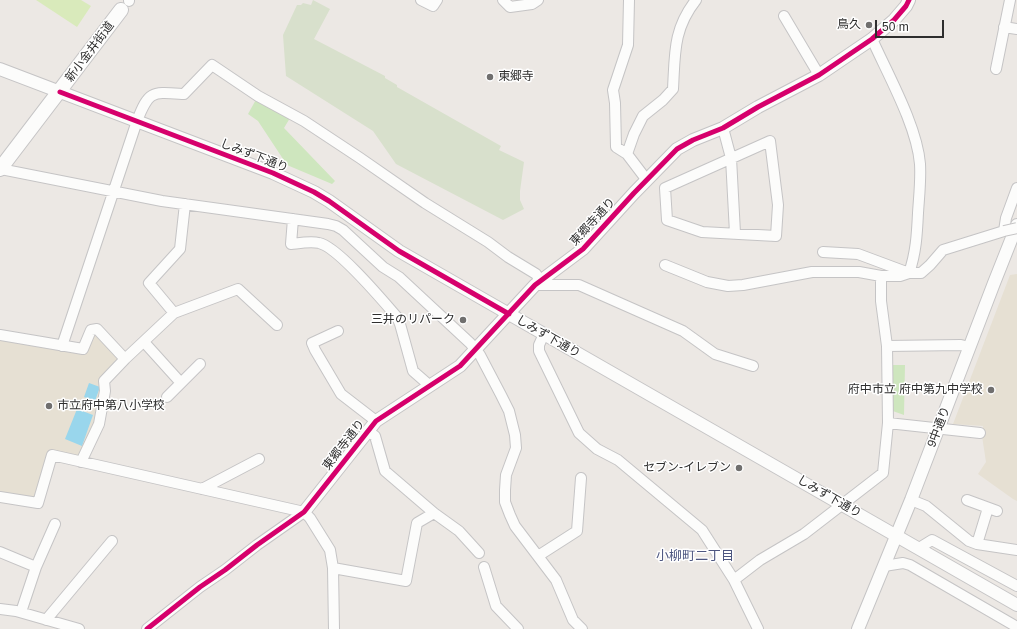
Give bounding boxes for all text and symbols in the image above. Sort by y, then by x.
scale bar [877,12,946,38]
place label: 鳥久 [837,18,861,32]
street label: 新小金井街道 [63,19,117,85]
marker: 鳥久 [864,20,874,30]
text: 50 m [882,20,909,34]
place label: 東郷寺 [498,70,534,84]
marker: 東郷寺 [485,72,495,82]
street label: しみず下通り [218,136,290,176]
street label: 東郷寺通り [567,195,619,249]
place label: 三井のリパーク [371,313,455,327]
street label: しみず下通り [513,313,583,361]
marker: 三井のリパーク [458,315,468,325]
place label: 府中市立 府中第九中学校 [848,383,983,397]
marker: 府中市立 府中第九中学校 [986,385,996,395]
place label: 市立府中第八小学校 [57,399,165,413]
marker: 市立府中第八小学校 [44,401,54,411]
street label: 9中通り [925,405,953,449]
street label: 東郷寺通り [320,417,368,473]
place label: セブン-イレブン [643,461,731,475]
marker: セブン-イレブン [734,463,744,473]
street label: しみず下通り [794,473,864,521]
district label: 小柳町二丁目 [656,548,734,564]

